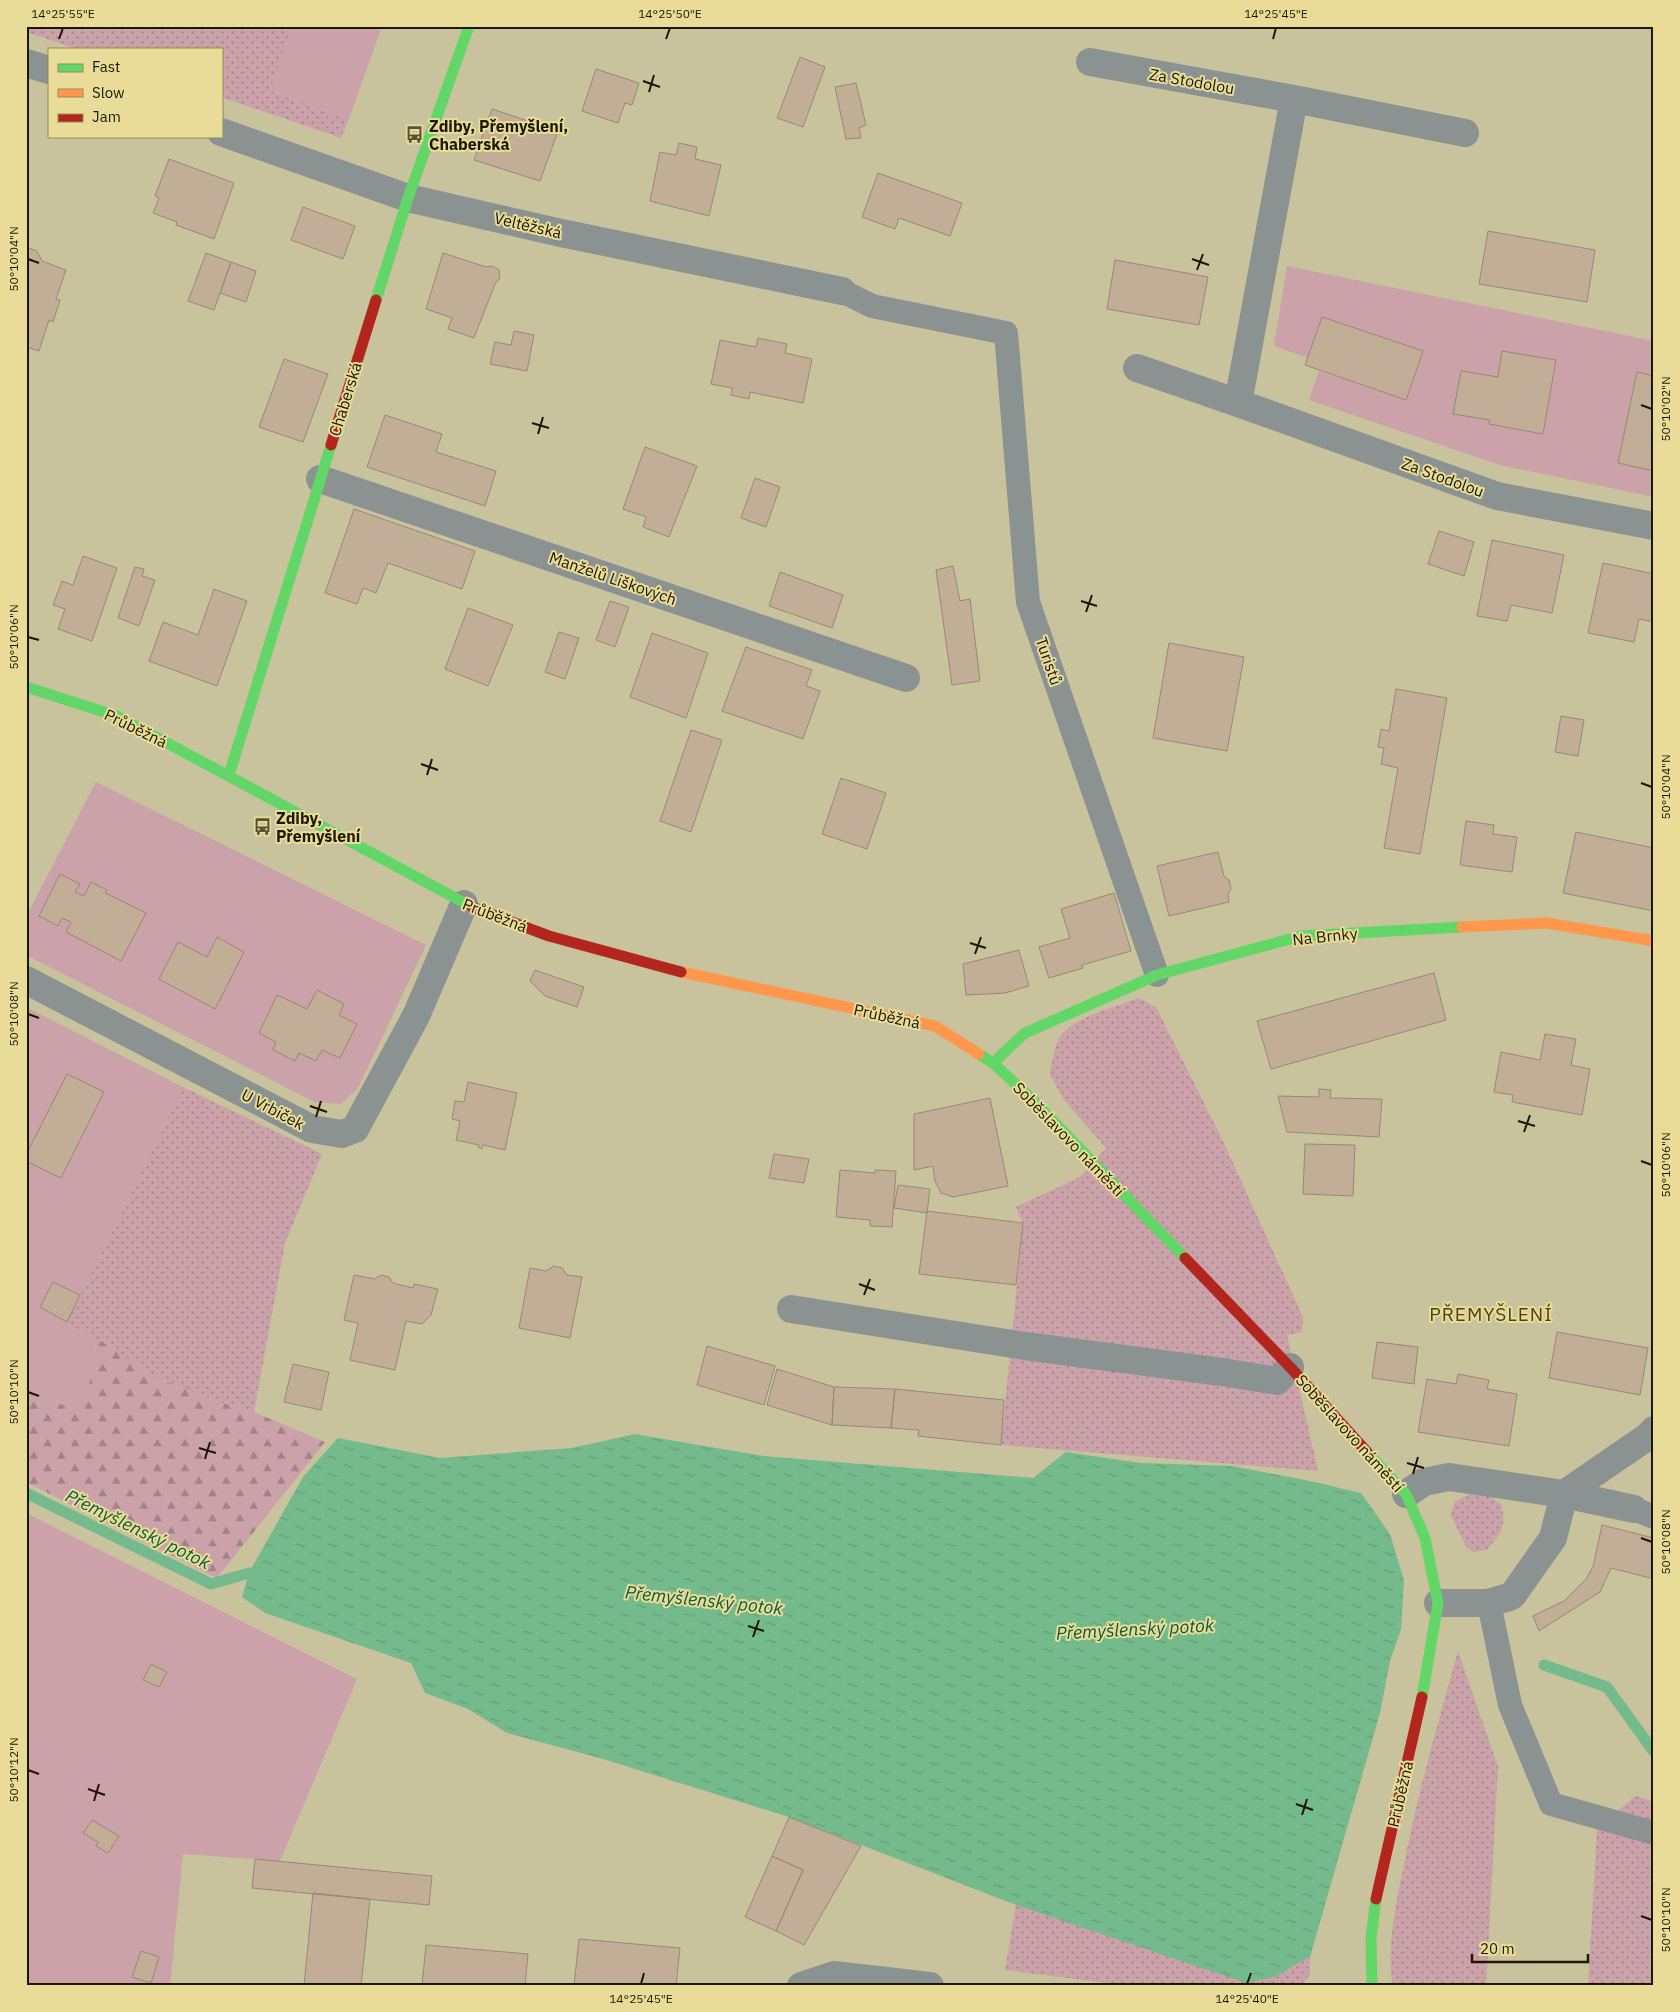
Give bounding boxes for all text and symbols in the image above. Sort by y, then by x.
text: 14°25'55"E [31,6,95,21]
text: 14°25'50"E [638,6,702,21]
text: 14°25'45"E [1244,6,1308,21]
legend [48,48,222,138]
text: Fast [92,57,120,76]
street label: Za Stodolou [1148,64,1236,98]
text: Slow [92,83,125,102]
text: Jam [92,107,121,126]
place label: Zdiby, Přemyšlení, Chaberská [429,116,568,154]
bus stop icon: Zdiby, Přemyšlení, Chaberská [405,125,425,145]
street label: Veltěžská [492,208,564,243]
text: 50°10'04"N [6,226,21,292]
street label: Chaberská [324,359,366,438]
text: 50°10'02"N [1658,376,1673,442]
street label: Za Stodolou [1399,453,1487,501]
street label: Manželů Liškových [547,547,679,609]
text: 50°10'06"N [6,604,21,670]
street label: Turistů [1031,634,1067,688]
street label: Průběžná [101,704,171,752]
text: 50°10'04"N [1658,754,1673,820]
place label: Zdiby, Přemyšlení [276,808,361,846]
bus stop icon: Zdiby, Přemyšlení [252,817,272,837]
street label: Průběžná [460,894,531,937]
street label: Na Brnky [1291,923,1359,949]
text: 50°10'08"N [6,981,21,1047]
street label: Průběžná [852,999,923,1033]
street label: Soběslavovo náměstí [1009,1078,1129,1200]
street label: U Vrbiček [238,1084,308,1134]
text: 50°10'06"N [1658,1132,1673,1198]
district label: PŘEMYŠLENÍ [1429,1302,1553,1326]
text: 50°10'10"N [6,1359,21,1425]
street label: Soběslavovo náměstí [1292,1370,1408,1496]
water label: Přemyšlenský potok [62,1484,215,1574]
text: 50°10'08"N [1658,1509,1673,1575]
water label: Přemyšlenský potok [624,1580,785,1620]
water label: Přemyšlenský potok [1055,1613,1215,1645]
text: 50°10'12"N [6,1737,21,1803]
street label: Průběžná [1383,1758,1417,1829]
text: 50°10'10"N [1658,1887,1673,1953]
scale bar [1472,1932,1589,1964]
text: 20 m [1480,1939,1515,1958]
text: 14°25'45"E [609,1991,673,2006]
text: 14°25'40"E [1215,1991,1279,2006]

